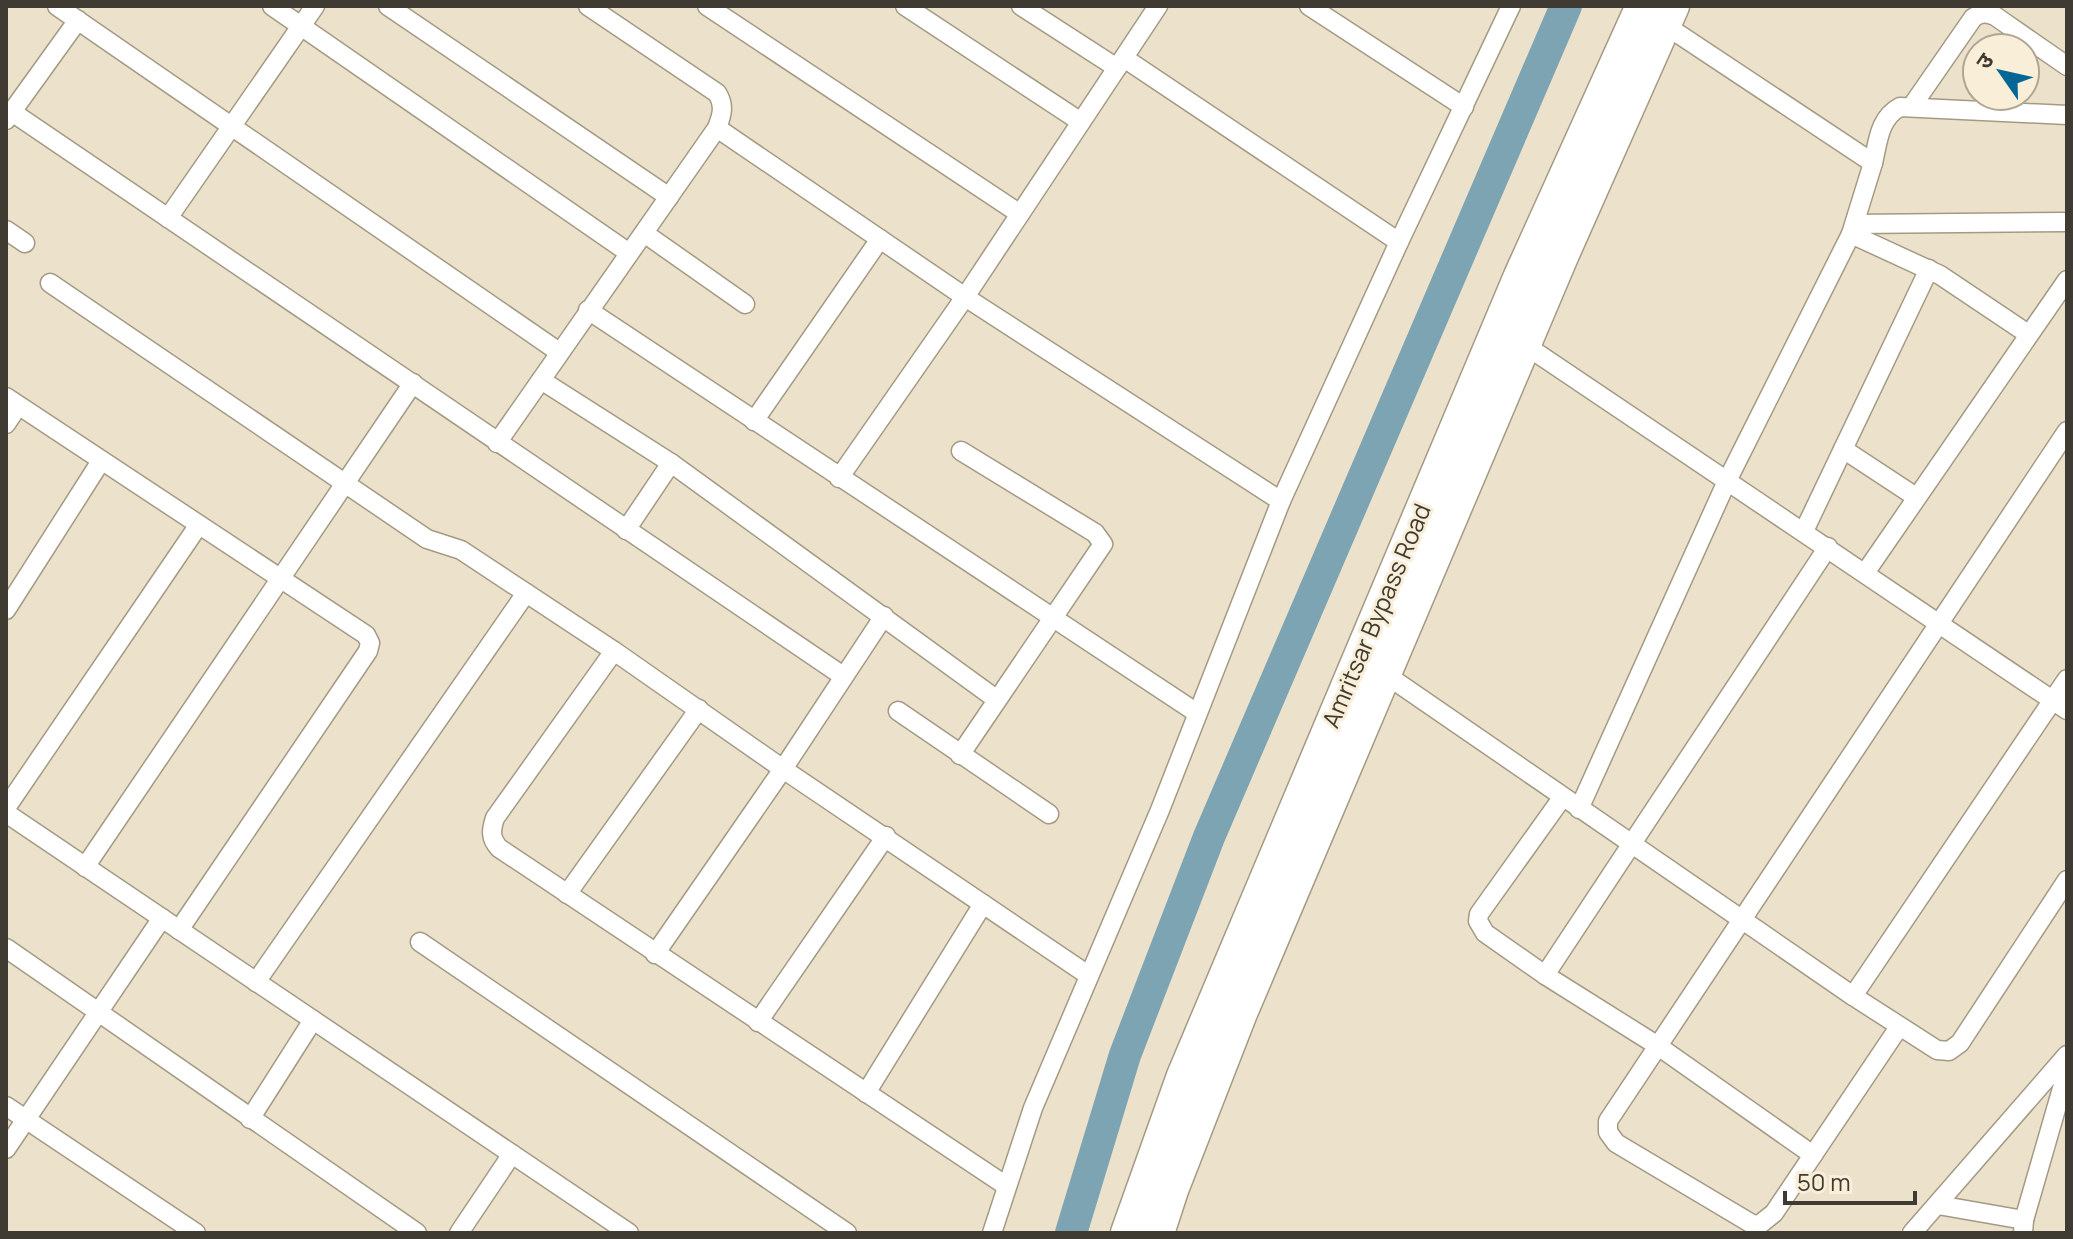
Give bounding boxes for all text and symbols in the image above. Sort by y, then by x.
north arrow [1961,32,2041,112]
text: उ [1968,46,2001,75]
street label: Amritsar Bypass Road [1313,498,1438,733]
scale bar [1785,1155,1915,1205]
text: 50 m [1797,1165,1851,1198]

